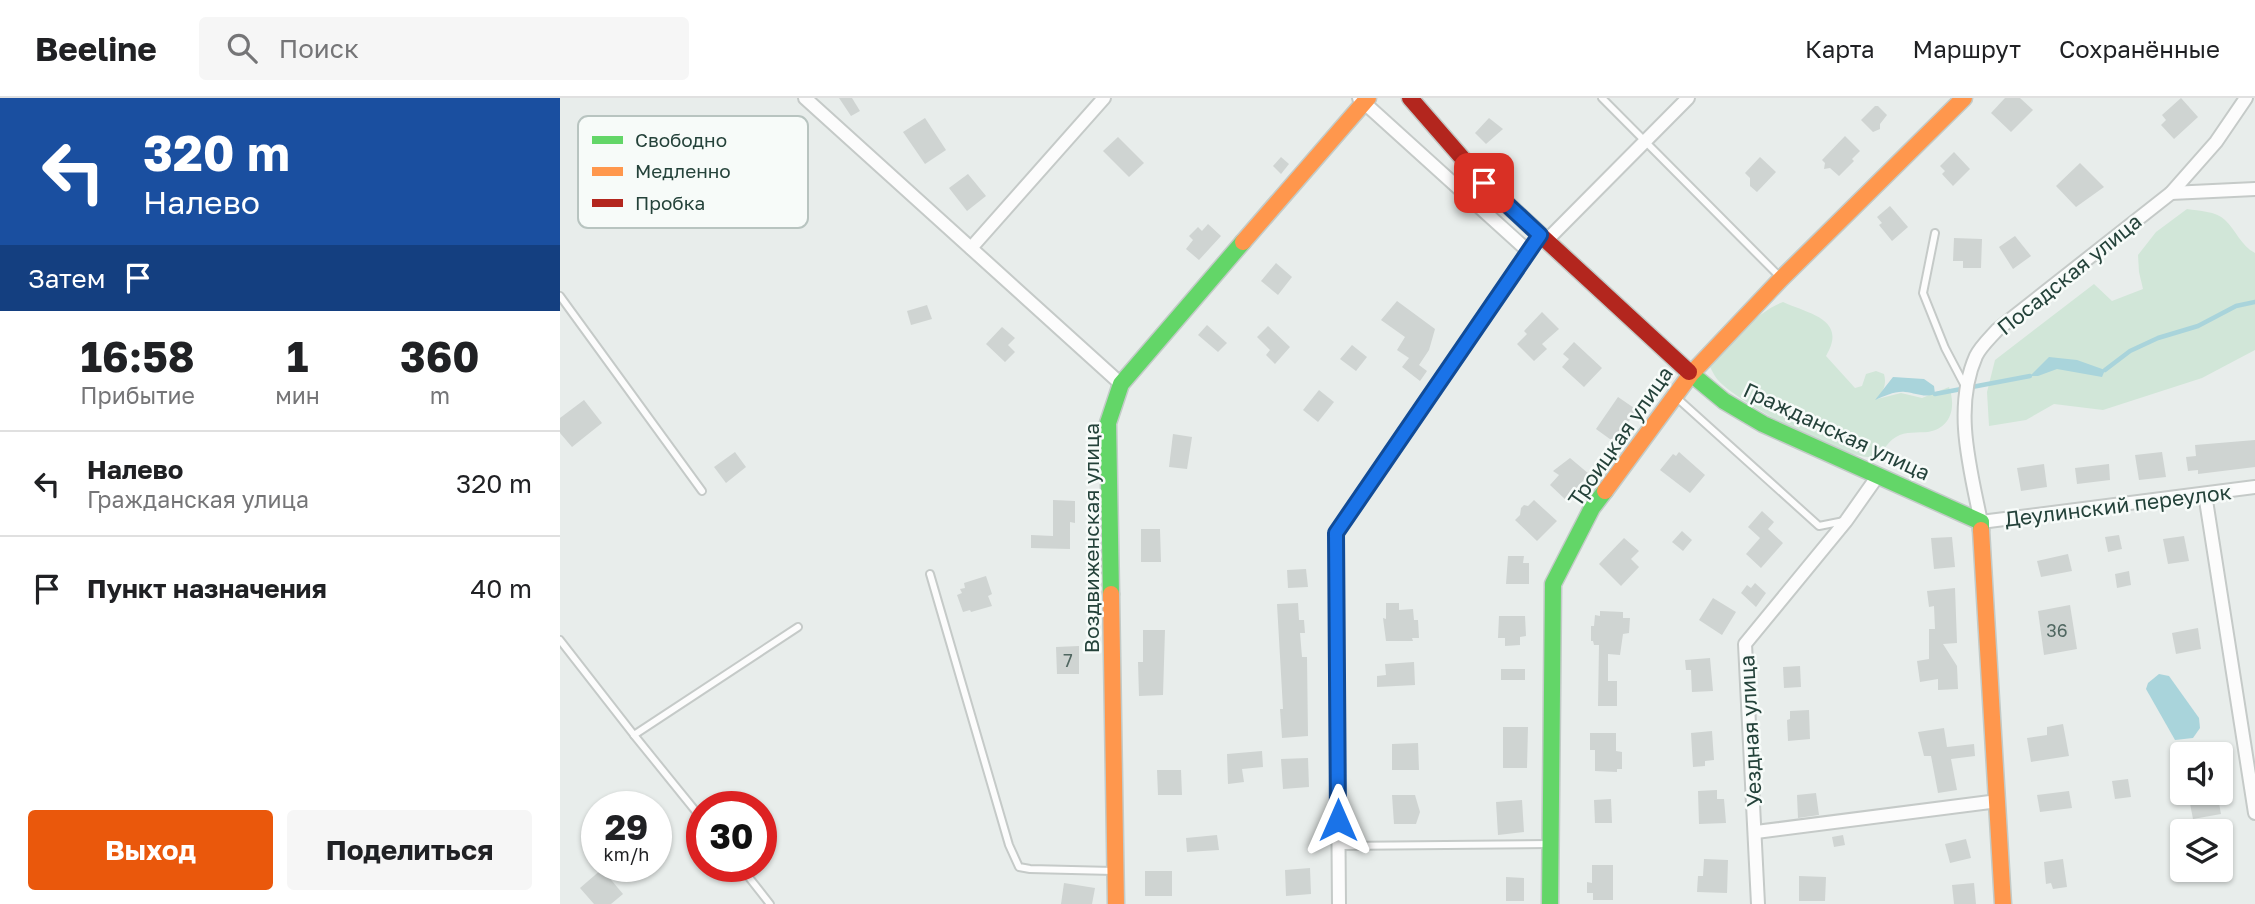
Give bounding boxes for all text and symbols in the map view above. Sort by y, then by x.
search box [199,17,689,80]
text: Beeline [35,29,157,68]
icon: search [223,29,261,67]
text: Поиск [279,33,359,64]
text: Карта [1805,34,1875,63]
text: Маршрут [1913,34,2021,63]
text: Сохранённые [2059,34,2220,63]
legend [578,116,808,228]
text: 320 m [143,123,290,182]
icon: left [28,126,119,217]
text: Свободно [635,128,727,151]
pin [1454,153,1514,213]
text: Медленно [635,159,731,182]
icon: arrive [1465,164,1503,202]
text: Налево [143,183,260,221]
text: Пробка [635,191,705,214]
street label: Посадская улица [1992,208,2146,340]
icon: arrive [119,259,157,297]
text: Затем [28,263,105,294]
text: 16:58 [80,331,195,381]
text: 1 [287,331,308,381]
text: 360 [400,331,480,381]
street label: Троицкая улица [1562,361,1678,511]
street label: Гражданская улица [1740,376,1934,486]
text: Прибытие [80,381,195,409]
text: мин [275,381,320,409]
text: m [430,381,450,409]
street label: Воздвиженская улица [1078,423,1104,653]
text: Налево [87,454,183,485]
icon: left [28,465,66,503]
text: 320 m [456,468,532,499]
street label: Деулинский переулок [2003,478,2233,532]
text: Гражданская улица [87,485,309,513]
icon: arrive [28,570,66,608]
text: Пункт назначения [87,573,327,604]
text: 40 m [471,573,532,604]
house number: 36 [2046,619,2068,641]
house number: 7 [1063,649,1073,671]
street label: Уездная улица [1733,654,1767,808]
map controls [2170,742,2233,882]
button: sound [2170,742,2233,805]
position arrow [1301,783,1375,857]
speed limit sign: 30 [686,791,777,882]
text: 29 [605,806,648,848]
button: Выход [28,810,273,890]
button: Поделиться [287,810,532,890]
button: layers [2170,819,2233,882]
text: km/h [604,843,649,865]

